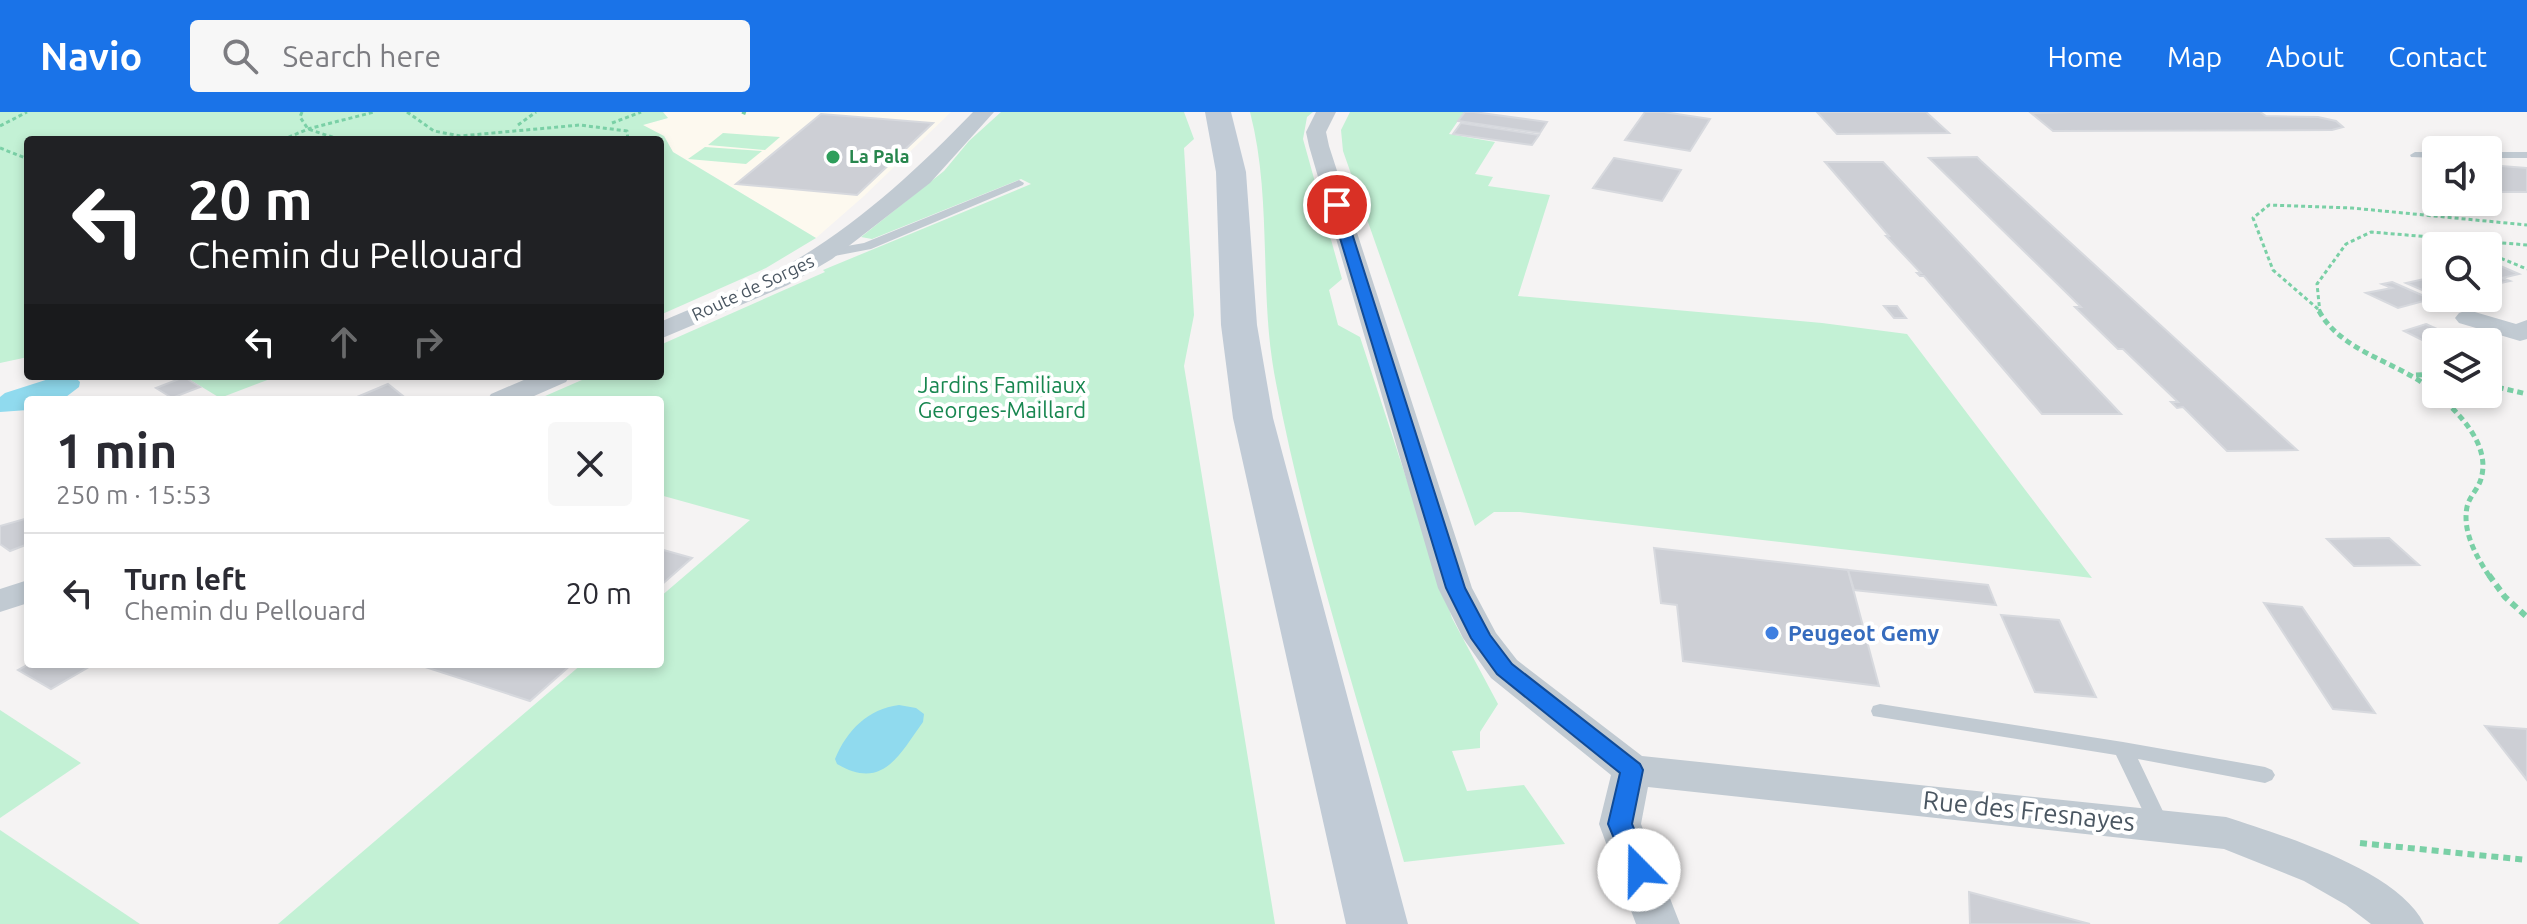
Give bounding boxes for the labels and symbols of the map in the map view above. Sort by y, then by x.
place label: La Pala [849,146,909,166]
marker: La Pala [824,148,842,166]
pin [1303,171,1371,239]
street label: Route de Sorges [688,250,817,324]
park label: Jardins Familiaux Georges-Maillard [918,372,1086,422]
place label: Peugeot Gemy [1788,620,1940,645]
marker: Peugeot Gemy [1763,624,1781,642]
street label: Rue des Fresnayes [1922,785,2137,836]
position arrow [1597,828,1681,912]

